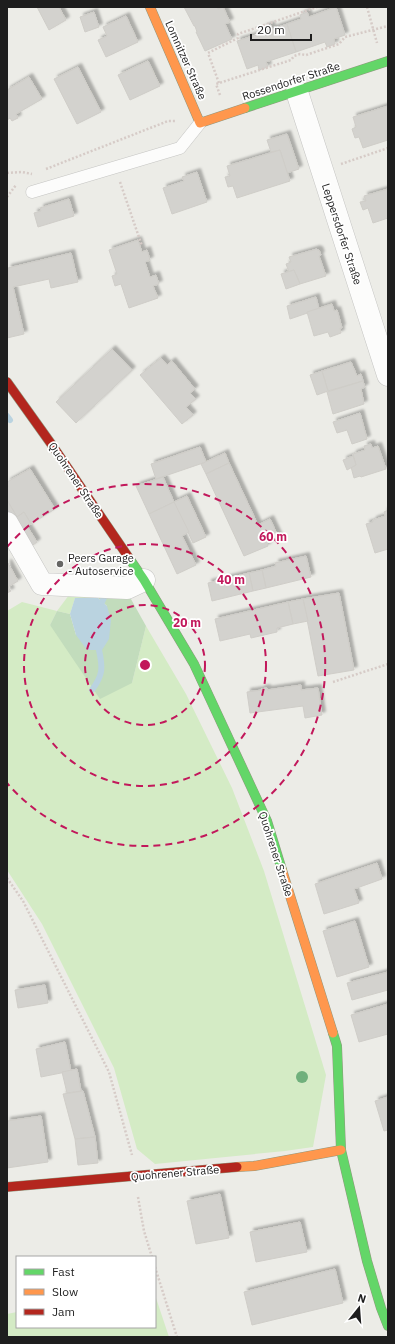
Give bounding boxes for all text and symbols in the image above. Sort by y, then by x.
scale bar [251,16,311,42]
street label: Lomnitzer Straße [162,18,210,102]
text: 20 m [257,22,285,37]
street label: Rossendorfer Straße [240,59,342,103]
street label: Leppersdorfer Straße [319,182,365,286]
street label: Quohrener Straße [45,439,107,521]
text: 60 m [259,529,287,544]
place label: Peers Garage - Autoservice [68,551,134,578]
marker: Peers Garage - Autoservice [55,559,65,569]
text: 40 m [217,572,245,587]
text: 20 m [173,615,201,630]
centre of rings [138,658,152,672]
street label: Quohrener Straße [256,810,296,898]
street label: Quohrener Straße [130,1162,220,1184]
legend [16,1256,156,1328]
text: Fast [52,1264,75,1279]
text: Slow [52,1284,78,1299]
north arrow [339,1288,379,1328]
text: N [356,1291,368,1306]
text: Jam [52,1304,75,1319]

